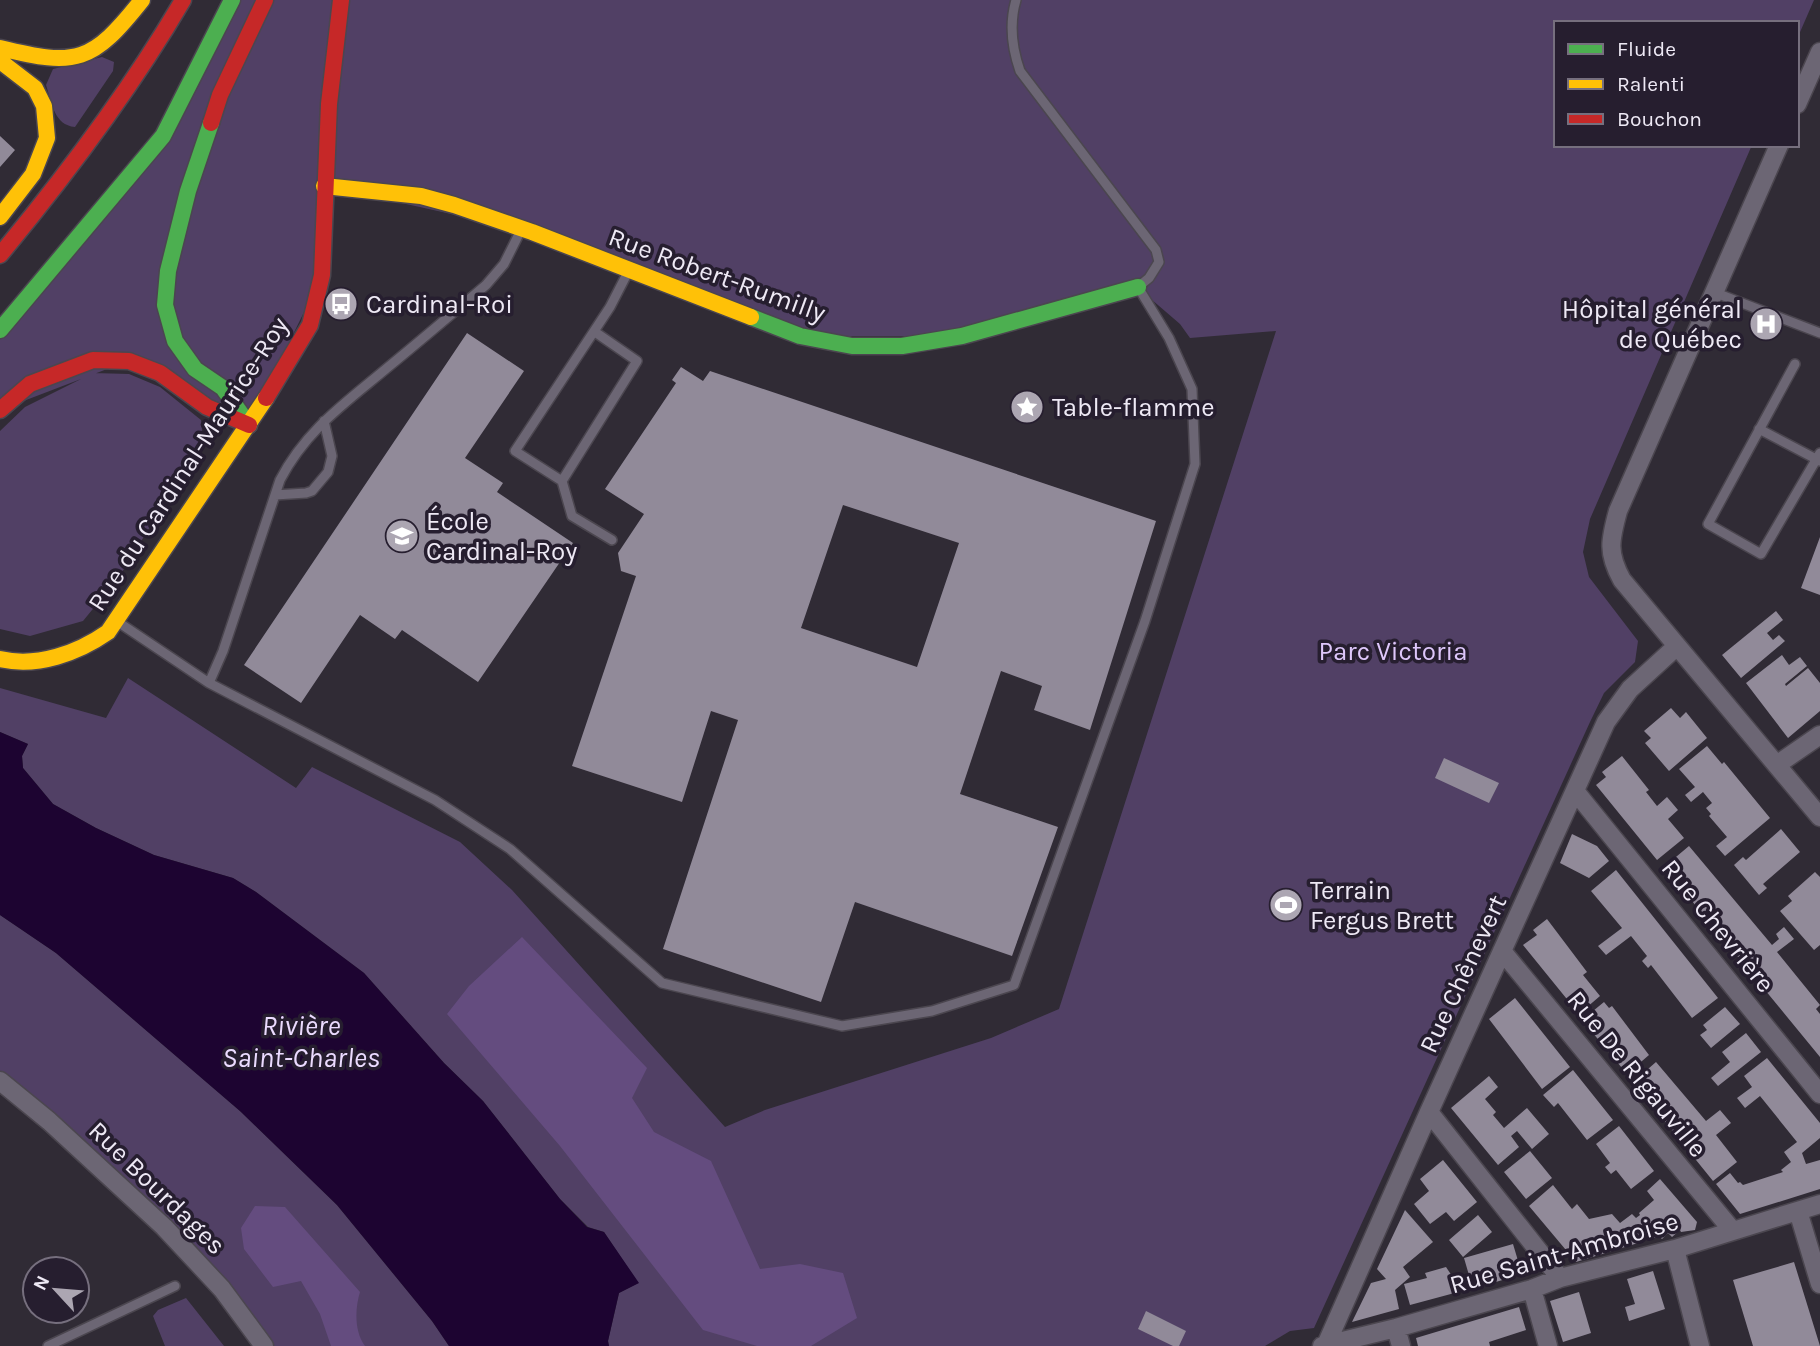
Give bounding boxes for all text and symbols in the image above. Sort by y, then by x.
legend [1554,21,1799,147]
text: Fluide [1617,37,1676,61]
text: Ralenti [1617,72,1685,96]
text: Bouchon [1617,107,1702,131]
street label: Rue Robert-Rumilly [604,221,830,329]
bus stop icon: Cardinal-Roi [322,285,360,323]
place label: Cardinal-Roi [366,289,513,320]
place label: Hôpital général de Québec [1562,294,1742,355]
hospital icon: Hôpital général de Québec [1747,305,1785,343]
street label: Rue du Cardinal-Maurice-Roy [81,311,295,617]
place icon: Table-flamme [1008,388,1046,426]
place label: Table-flamme [1052,392,1215,423]
place label: École Cardinal-Roy [426,505,577,567]
school or university icon: École Cardinal-Roy [383,517,421,555]
park label: Parc Victoria [1319,636,1467,667]
street label: Rue Chevrière [1655,853,1781,999]
place label: Terrain Fergus Brett [1310,875,1454,936]
sports icon: Terrain Fergus Brett [1267,886,1305,924]
street label: Rue Chênevert [1413,890,1513,1058]
street label: Rue De Rigauville [1560,985,1714,1163]
water label: Rivière Saint-Charles [222,1009,380,1074]
street label: Rue Bourdages [82,1115,232,1261]
street label: Rue Saint-Ambroise [1446,1206,1682,1300]
north arrow [21,1255,91,1325]
text: N [29,1272,54,1294]

